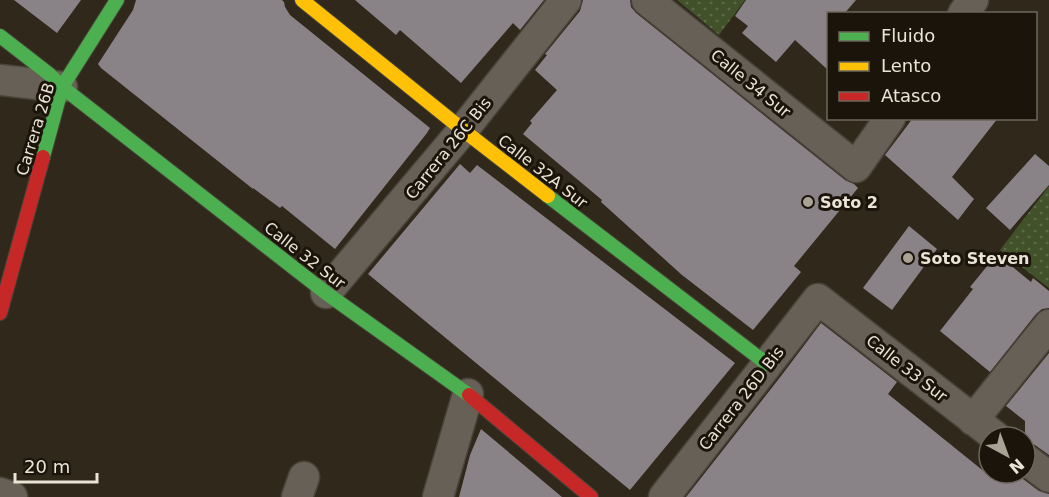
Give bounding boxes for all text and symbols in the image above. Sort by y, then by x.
legend [827,12,1037,120]
text: Fluido [881,25,935,46]
street label: Calle 34 Sur [707,45,795,122]
text: Lento [881,55,931,76]
street label: Carrera 26B [12,80,59,178]
text: Atasco [881,85,941,106]
street label: Carrera 26C Bis [402,94,495,203]
street label: Calle 32A Sur [494,131,591,212]
place label: Soto 2 [820,193,878,212]
marker: Soto 2 [801,195,815,209]
street label: Calle 32 Sur [261,218,349,293]
place label: Soto Steven [920,249,1029,268]
marker: Soto Steven [901,251,915,265]
street label: Calle 33 Sur [863,331,951,406]
street label: Carrera 26D Bis [695,343,788,454]
north arrow [977,425,1037,485]
scale bar [15,446,98,484]
text: N [1005,454,1028,478]
text: 20 m [24,456,70,477]

